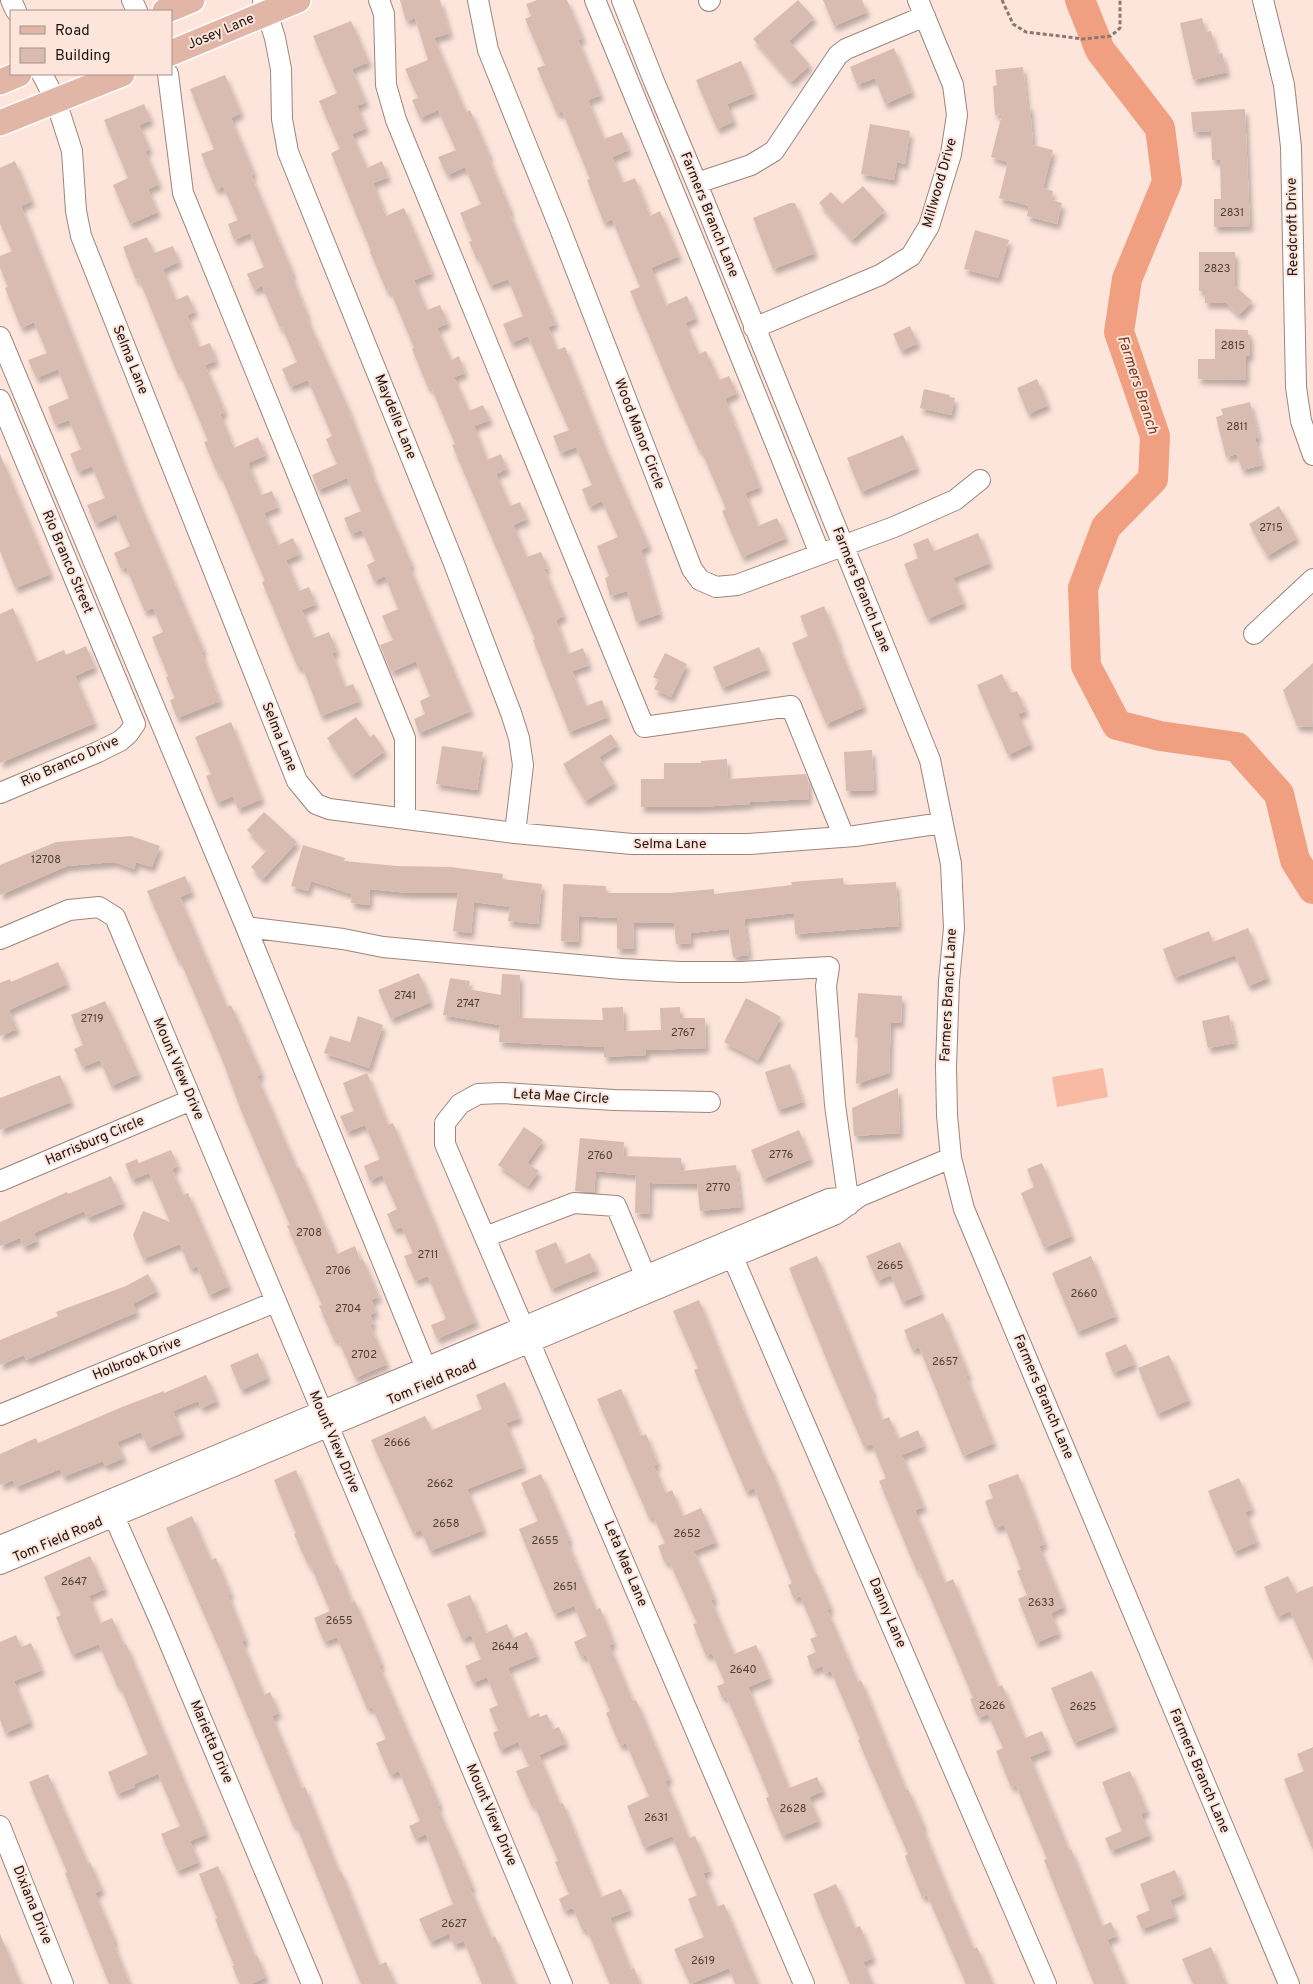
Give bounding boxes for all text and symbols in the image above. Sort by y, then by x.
legend [10,10,172,75]
street label: Josey Lane [185,10,257,54]
text: Road [55,22,90,41]
text: Building [55,47,110,66]
street label: Millwood Drive [919,136,961,230]
street label: Farmers Branch Lane [676,150,742,280]
street label: Reedcroft Drive [1284,177,1302,277]
house number: 2831 [1220,206,1244,220]
house number: 2823 [1204,262,1230,276]
street label: Selma Lane [108,323,152,397]
water label: Farmers Branch [1112,333,1162,437]
house number: 2815 [1221,339,1245,353]
street label: Maydelle Lane [370,372,420,462]
street label: Wood Manor Circle [610,376,668,492]
house number: 2811 [1226,420,1248,434]
street label: Rio Branco Street [38,508,96,616]
house number: 2715 [1259,521,1283,535]
street label: Farmers Branch Lane [828,525,894,655]
street label: Selma Lane [257,700,301,774]
street label: Rio Branco Drive [18,733,122,791]
street label: Selma Lane [634,836,706,853]
house number: 12708 [31,853,61,867]
street label: Farmers Branch Lane [937,928,961,1062]
house number: 2741 [394,989,416,1003]
house number: 2747 [456,997,480,1011]
house number: 2719 [80,1012,104,1026]
street label: Mount View Drive [149,1015,207,1123]
house number: 2767 [671,1026,695,1040]
street label: Leta Mae Circle [513,1086,609,1108]
street label: Harrisburg Circle [43,1113,147,1169]
house number: 2776 [769,1148,793,1162]
house number: 2760 [587,1149,613,1163]
house number: 2770 [705,1181,731,1195]
house number: 2708 [296,1226,322,1240]
house number: 2711 [418,1248,438,1262]
house number: 2665 [877,1259,904,1273]
house number: 2706 [325,1264,351,1278]
house number: 2660 [1071,1287,1097,1301]
house number: 2704 [335,1302,361,1316]
street label: Farmers Branch Lane [1009,1332,1077,1462]
street label: Holbrook Drive [90,1334,184,1384]
house number: 2702 [351,1348,377,1362]
house number: 2657 [932,1355,958,1369]
street label: Tom Field Road [385,1356,479,1410]
street label: Mount View Drive [305,1388,363,1496]
house number: 2666 [384,1436,410,1450]
house number: 2662 [427,1477,453,1491]
street label: Tom Field Road [11,1513,105,1567]
house number: 2658 [433,1517,459,1531]
street label: Leta Mae Lane [599,1519,651,1609]
house number: 2652 [674,1527,700,1541]
house number: 2655 [532,1534,559,1548]
house number: 2647 [61,1575,87,1589]
street label: Danny Lane [865,1575,909,1651]
house number: 2651 [553,1580,577,1594]
house number: 2633 [1028,1596,1054,1610]
house number: 2655 [326,1614,353,1628]
house number: 2644 [492,1640,519,1654]
house number: 2640 [729,1663,757,1677]
street label: Marietta Drive [186,1698,236,1786]
house number: 2626 [979,1699,1005,1713]
house number: 2625 [1070,1700,1097,1714]
street label: Farmers Branch Lane [1165,1706,1233,1836]
street label: Mount View Drive [462,1761,520,1869]
house number: 2628 [780,1802,806,1816]
house number: 2631 [644,1811,668,1825]
street label: Dixiana Drive [9,1863,55,1947]
house number: 2627 [441,1917,467,1931]
house number: 2619 [691,1954,715,1968]

